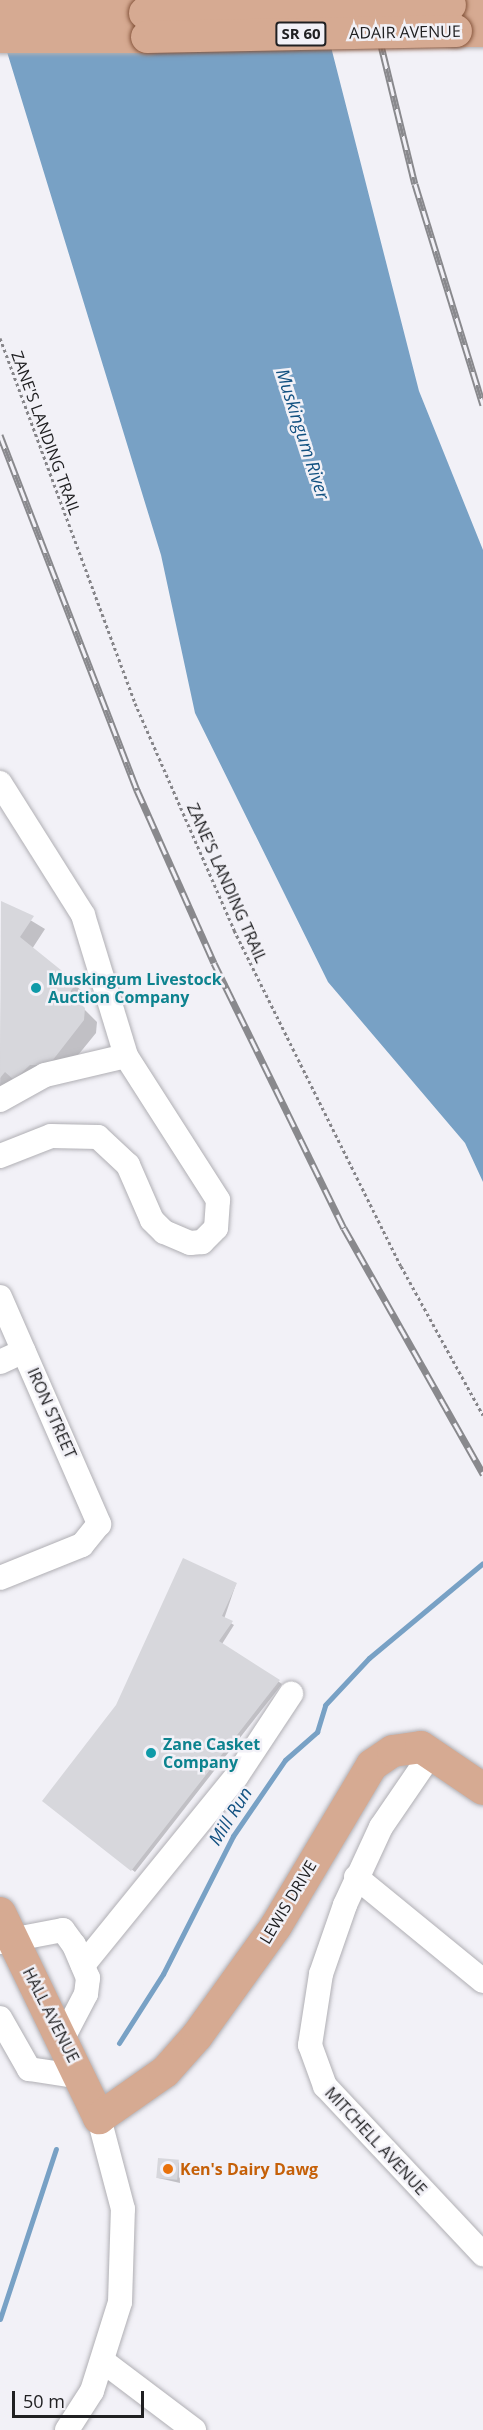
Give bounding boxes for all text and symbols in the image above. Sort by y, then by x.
street label: ADAIR AVENUE [349,21,461,43]
road number: SR 60 [274,22,328,46]
street label: ZANE'S LANDING TRAIL [7,349,85,517]
water label: Muskingum River [272,366,334,502]
street label: ZANE'S LANDING TRAIL [183,800,271,966]
place label: Muskingum Livestock Auction Company [48,969,222,1007]
marker: Muskingum Livestock Auction Company [29,981,43,995]
street label: IRON STREET [23,1365,81,1461]
place label: Zane Casket Company [163,1734,260,1772]
marker: Zane Casket Company [144,1746,158,1760]
water label: Mill Run [204,1783,256,1849]
street label: LEWIS DRIVE [256,1857,320,1947]
street label: HALL AVENUE [19,1964,83,2066]
street label: MITCHELL AVENUE [321,2083,431,2199]
place label: Ken's Dairy Dawg [180,2159,318,2179]
marker: Ken's Dairy Dawg [161,2162,175,2176]
scale bar [15,2379,147,2417]
text: 50 m [23,2389,65,2413]

